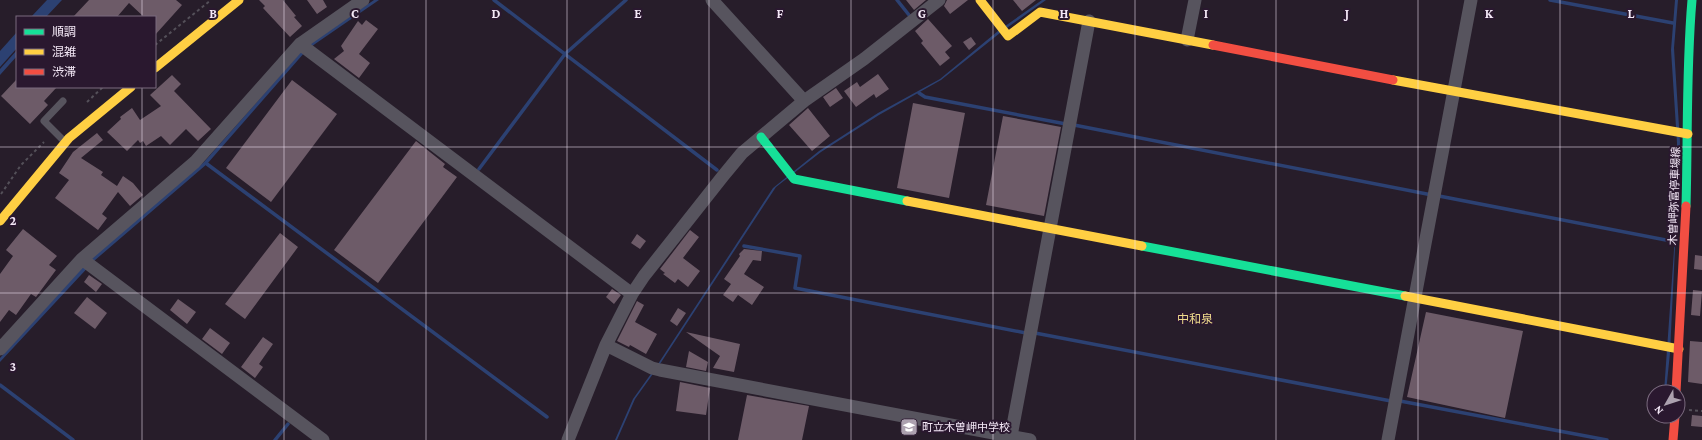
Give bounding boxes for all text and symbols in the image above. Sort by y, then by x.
text: B [209,6,217,21]
text: C [351,6,359,21]
text: D [492,6,501,21]
text: E [634,6,642,21]
text: F [777,6,784,21]
text: G [918,6,926,21]
text: H [1060,6,1069,21]
text: I [1204,6,1208,21]
text: J [1343,6,1349,21]
text: K [1485,6,1494,21]
text: L [1628,6,1635,21]
legend [16,16,156,88]
text: 順調 [52,25,76,39]
text: 混雑 [52,45,76,59]
text: 渋滞 [52,65,76,79]
street label: 木曽岬弥富停車場線 [1666,146,1682,246]
text: 2 [10,213,17,228]
district label: 中和泉 [1177,312,1213,326]
text: 3 [10,359,16,374]
north arrow [1646,384,1686,424]
text: N [1651,403,1665,417]
school or university icon: 町立木曽岬中学校 [899,417,919,437]
place label: 町立木曽岬中学校 [922,421,1010,433]

